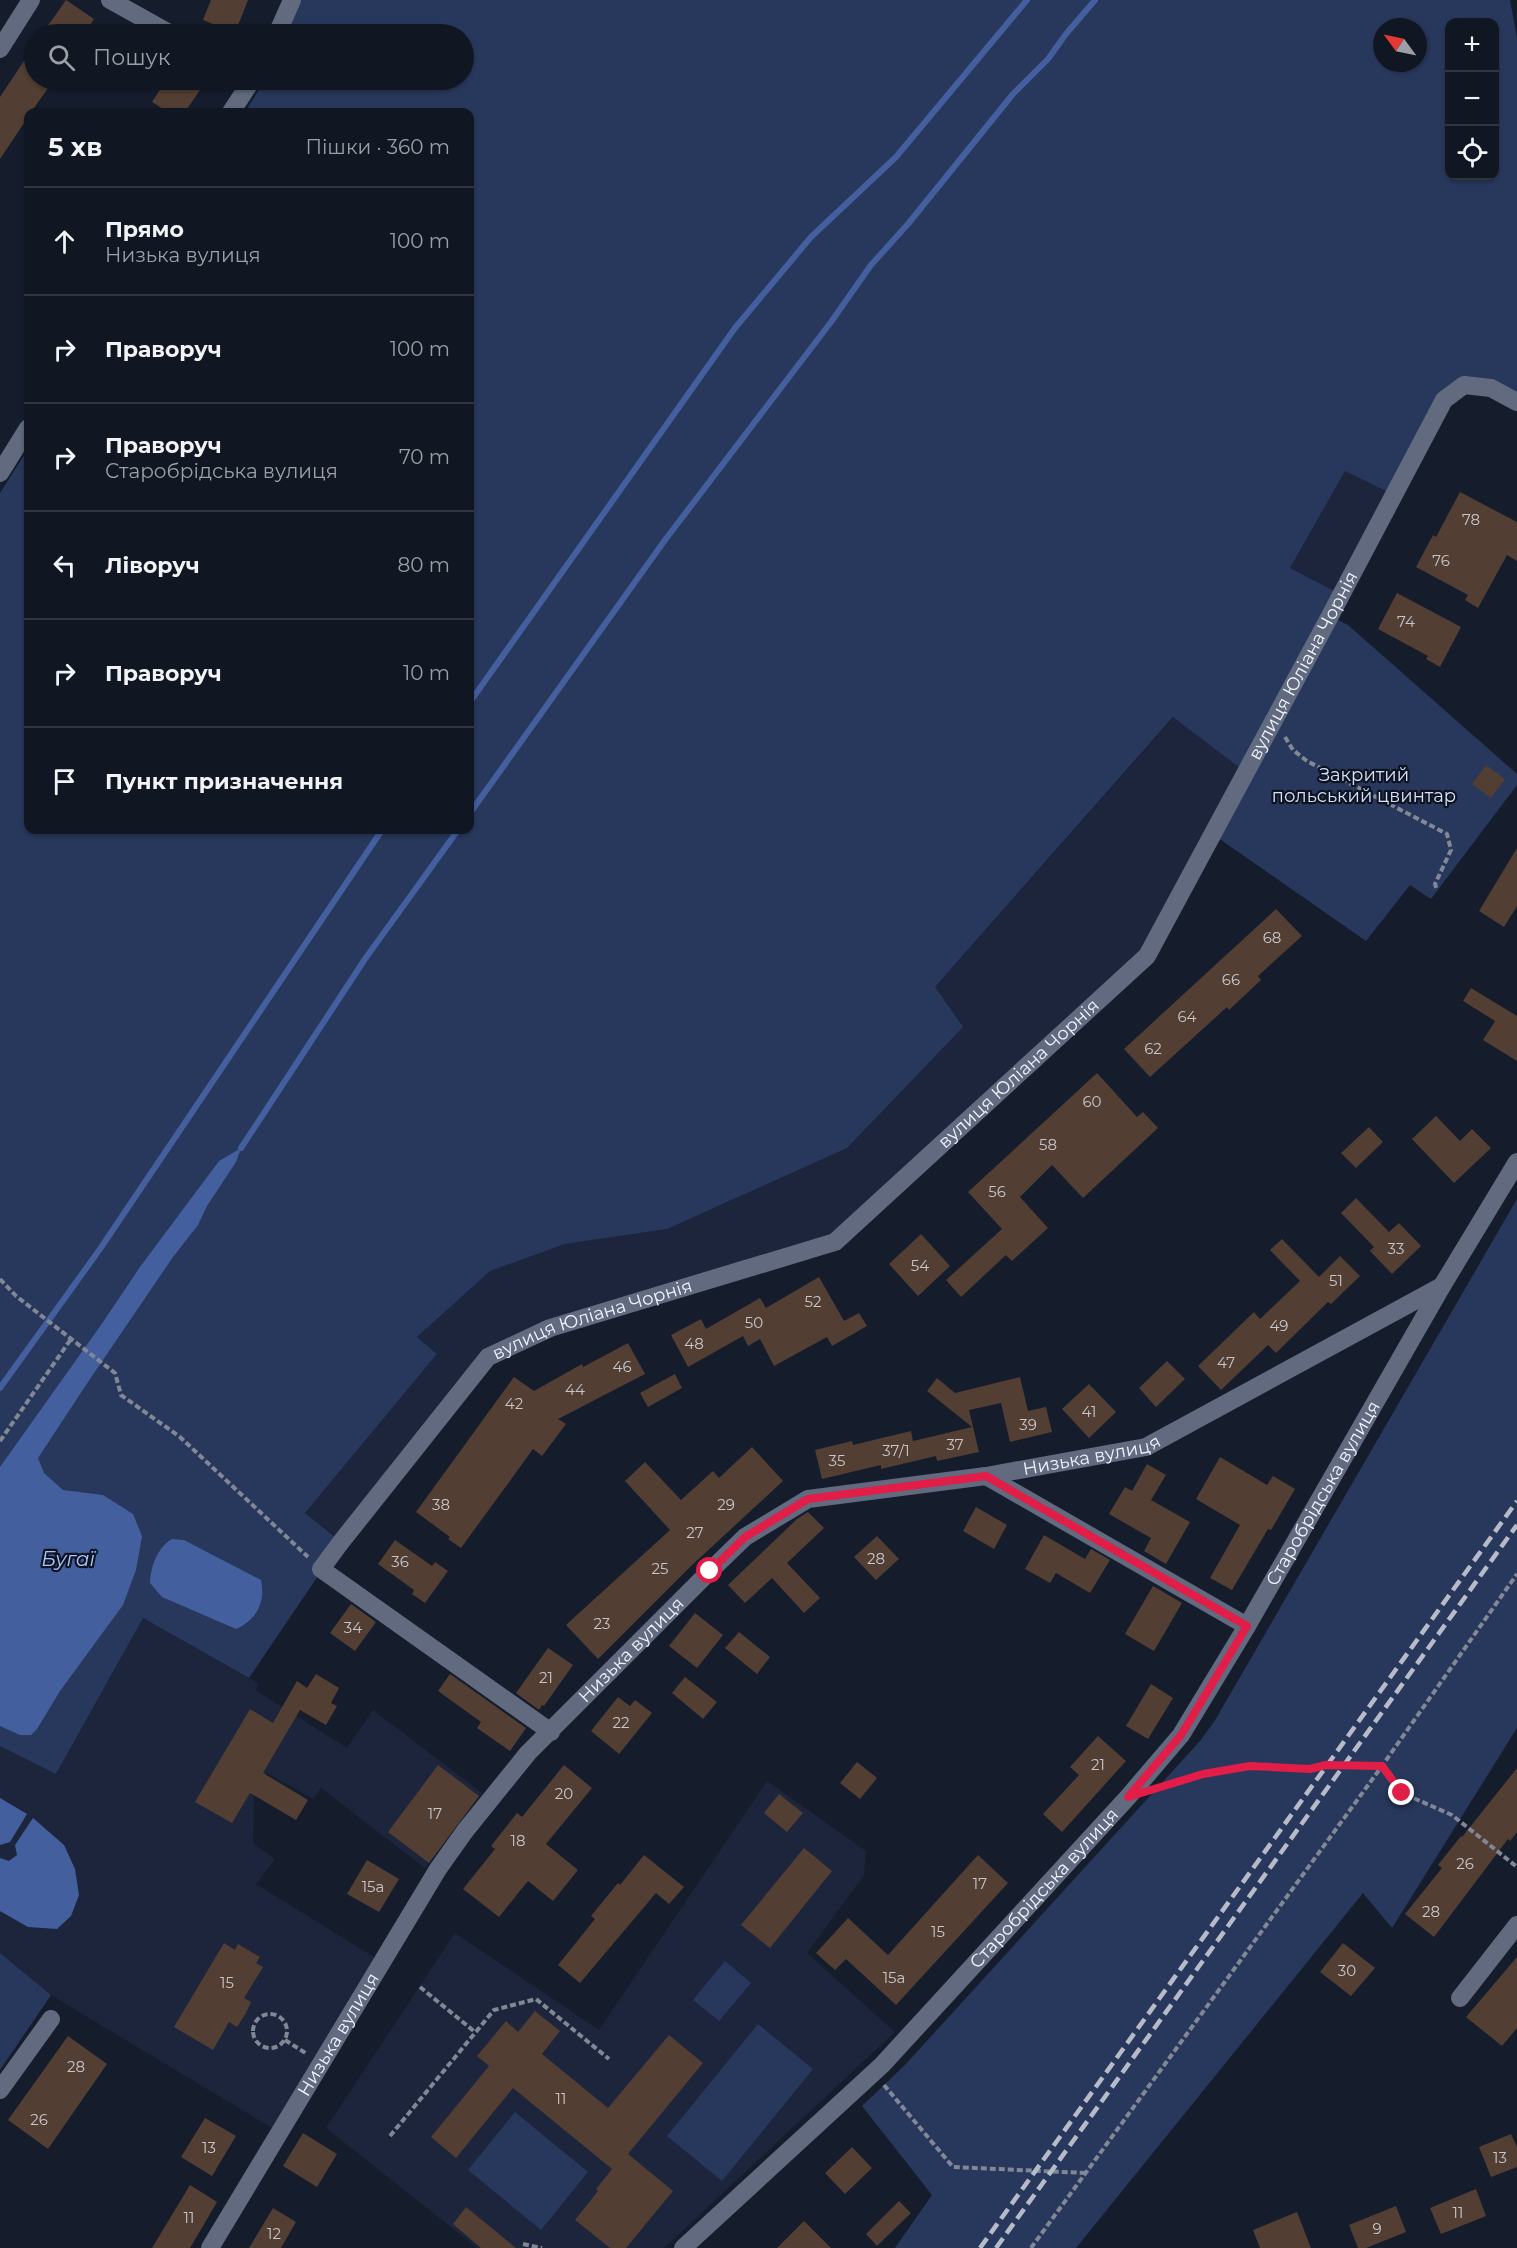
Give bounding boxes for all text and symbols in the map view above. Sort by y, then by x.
north arrow [1373,18,1427,72]
map controls [1445,18,1499,180]
button: + [1445,18,1499,72]
search box [24,24,474,90]
icon: search [45,41,78,74]
text: Пошук [93,44,171,71]
button: − [1445,72,1499,126]
button: locate [1445,126,1499,180]
text: 5 хв [48,131,102,163]
text: Пішки · 360 m [305,135,450,159]
text: Прямо [105,216,184,243]
icon: ahead [48,225,81,258]
text: 100 m [390,229,450,253]
text: Низька вулиця [105,243,261,267]
icon: right [48,333,81,366]
text: Праворуч [105,336,222,363]
text: 100 m [390,337,450,361]
text: Праворуч [105,432,222,459]
icon: right [48,441,81,474]
text: 70 m [399,445,450,469]
text: Старобрідська вулиця [105,459,338,483]
house number: 78 [1462,510,1480,529]
icon: left [48,549,81,582]
house number: 76 [1432,551,1450,570]
text: Ліворуч [105,552,200,579]
text: 80 m [398,553,450,577]
street label: вулиця Юліана Чорнія [1244,568,1363,764]
house number: 74 [1397,612,1415,631]
icon: right [48,657,81,690]
text: Праворуч [105,660,222,687]
text: 10 m [403,661,450,685]
park label: Закритий польський цвинтар [1272,764,1456,807]
icon: arrive [48,765,81,798]
text: Пункт призначення [105,768,343,795]
house number: 68 [1263,928,1281,947]
house number: 66 [1222,970,1240,989]
street label: вулиця Юліана Чорнія [934,994,1104,1153]
house number: 64 [1177,1007,1197,1026]
house number: 62 [1144,1039,1162,1058]
house number: 60 [1082,1092,1102,1111]
house number: 58 [1039,1135,1057,1154]
house number: 56 [988,1182,1006,1201]
house number: 33 [1388,1239,1404,1258]
house number: 54 [911,1256,929,1275]
house number: 51 [1329,1271,1343,1290]
street label: вулиця Юліана Чорнія [489,1275,695,1364]
house number: 52 [805,1292,821,1311]
house number: 50 [745,1313,763,1332]
house number: 49 [1270,1316,1288,1335]
house number: 48 [684,1334,704,1353]
house number: 47 [1217,1353,1235,1372]
house number: 46 [612,1357,632,1376]
house number: 44 [565,1380,585,1399]
house number: 42 [505,1394,523,1413]
street label: Старобрідська вулиця [1261,1397,1385,1590]
house number: 41 [1082,1402,1096,1421]
house number: 39 [1019,1415,1037,1434]
street label: Низька вулиця [1021,1430,1164,1480]
house number: 37 [946,1435,964,1454]
house number: 37/1 [882,1441,910,1460]
house number: 35 [829,1451,845,1470]
house number: 38 [432,1495,450,1514]
house number: 29 [717,1495,735,1514]
house number: 27 [686,1523,704,1542]
water label: Бугаї [41,1547,96,1571]
house number: 28 [867,1549,885,1568]
house number: 36 [391,1552,409,1571]
route start [696,1557,722,1583]
house number: 25 [651,1559,669,1578]
street label: Низька вулиця [574,1593,688,1707]
house number: 23 [594,1614,610,1633]
house number: 34 [344,1618,362,1637]
house number: 21 [539,1668,553,1687]
house number: 22 [612,1713,630,1732]
house number: 21 [1091,1755,1105,1774]
route end [1388,1779,1414,1805]
house number: 20 [555,1784,573,1803]
house number: 17 [428,1804,442,1823]
street label: Старобрідська вулиця [965,1804,1123,1973]
house number: 18 [511,1831,526,1850]
house number: 26 [1456,1854,1474,1873]
house number: 17 [973,1874,987,1893]
house number: 15а [362,1877,384,1896]
house number: 28 [1422,1902,1440,1921]
house number: 15 [931,1922,945,1941]
house number: 30 [1338,1961,1356,1980]
house number: 15а [883,1968,905,1987]
street label: Низька вулиця [293,1969,384,2100]
house number: 15 [220,1973,234,1992]
house number: 28 [67,2057,85,2076]
house number: 11 [556,2089,566,2108]
house number: 26 [30,2110,48,2129]
house number: 13 [202,2138,216,2157]
house number: 13 [1493,2148,1507,2167]
house number: 11 [1453,2203,1463,2222]
house number: 11 [184,2208,194,2227]
house number: 9 [1372,2219,1382,2238]
house number: 12 [267,2224,281,2243]

